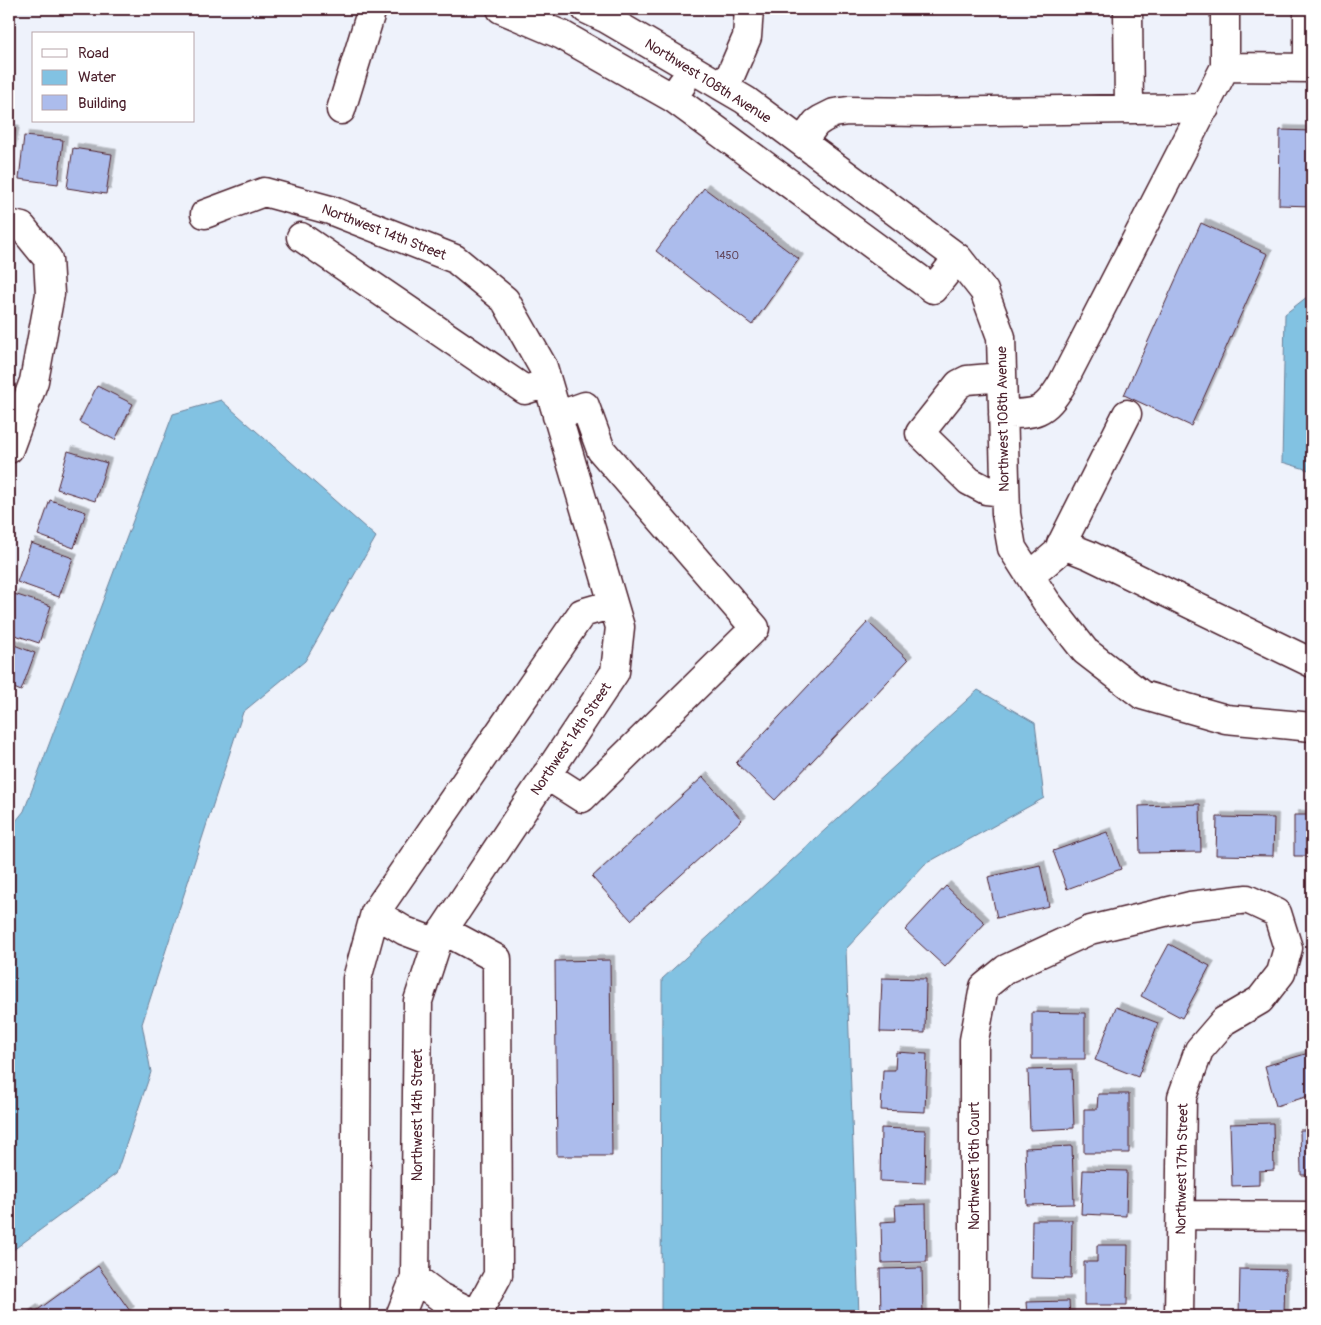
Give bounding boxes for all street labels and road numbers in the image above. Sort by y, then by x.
street label: Northwest 108th Avenue [642,35,774,127]
street label: Northwest 14th Street [319,200,449,264]
street label: Northwest 108th Avenue [993,346,1013,492]
street label: Northwest 14th Street [527,679,615,799]
street label: Northwest 14th Street [409,1049,426,1181]
street label: Northwest 16th Court [966,1102,983,1230]
street label: Northwest 17th Street [1172,1103,1192,1235]

